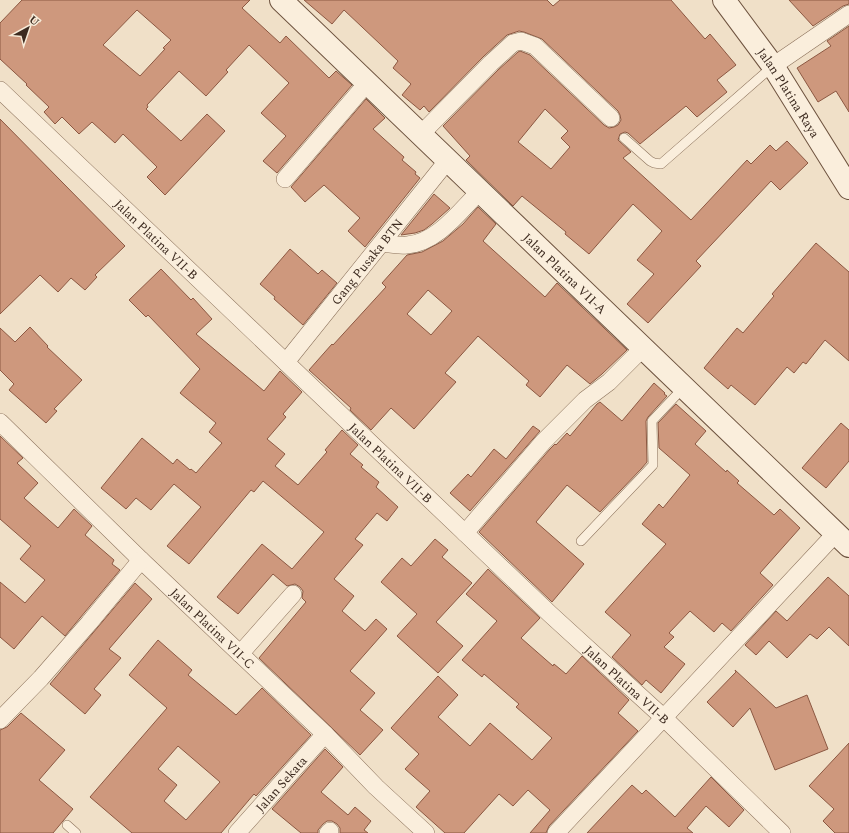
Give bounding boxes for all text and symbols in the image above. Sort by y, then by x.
north arrow [8,8,48,48]
text: U [25,11,43,30]
street label: Jalan Platina Raya [752,44,825,143]
street label: Jalan Platina VII-B [109,195,202,285]
street label: Gang Pusaka BTN [326,214,408,310]
street label: Jalan Platina VII-A [518,228,611,319]
street label: Jalan Platina VII-B [344,418,437,508]
street label: Jalan Platina VII-C [165,583,259,674]
street label: Jalan Platina VII-B [579,641,674,729]
street label: Jalan Sekata [251,751,313,817]

